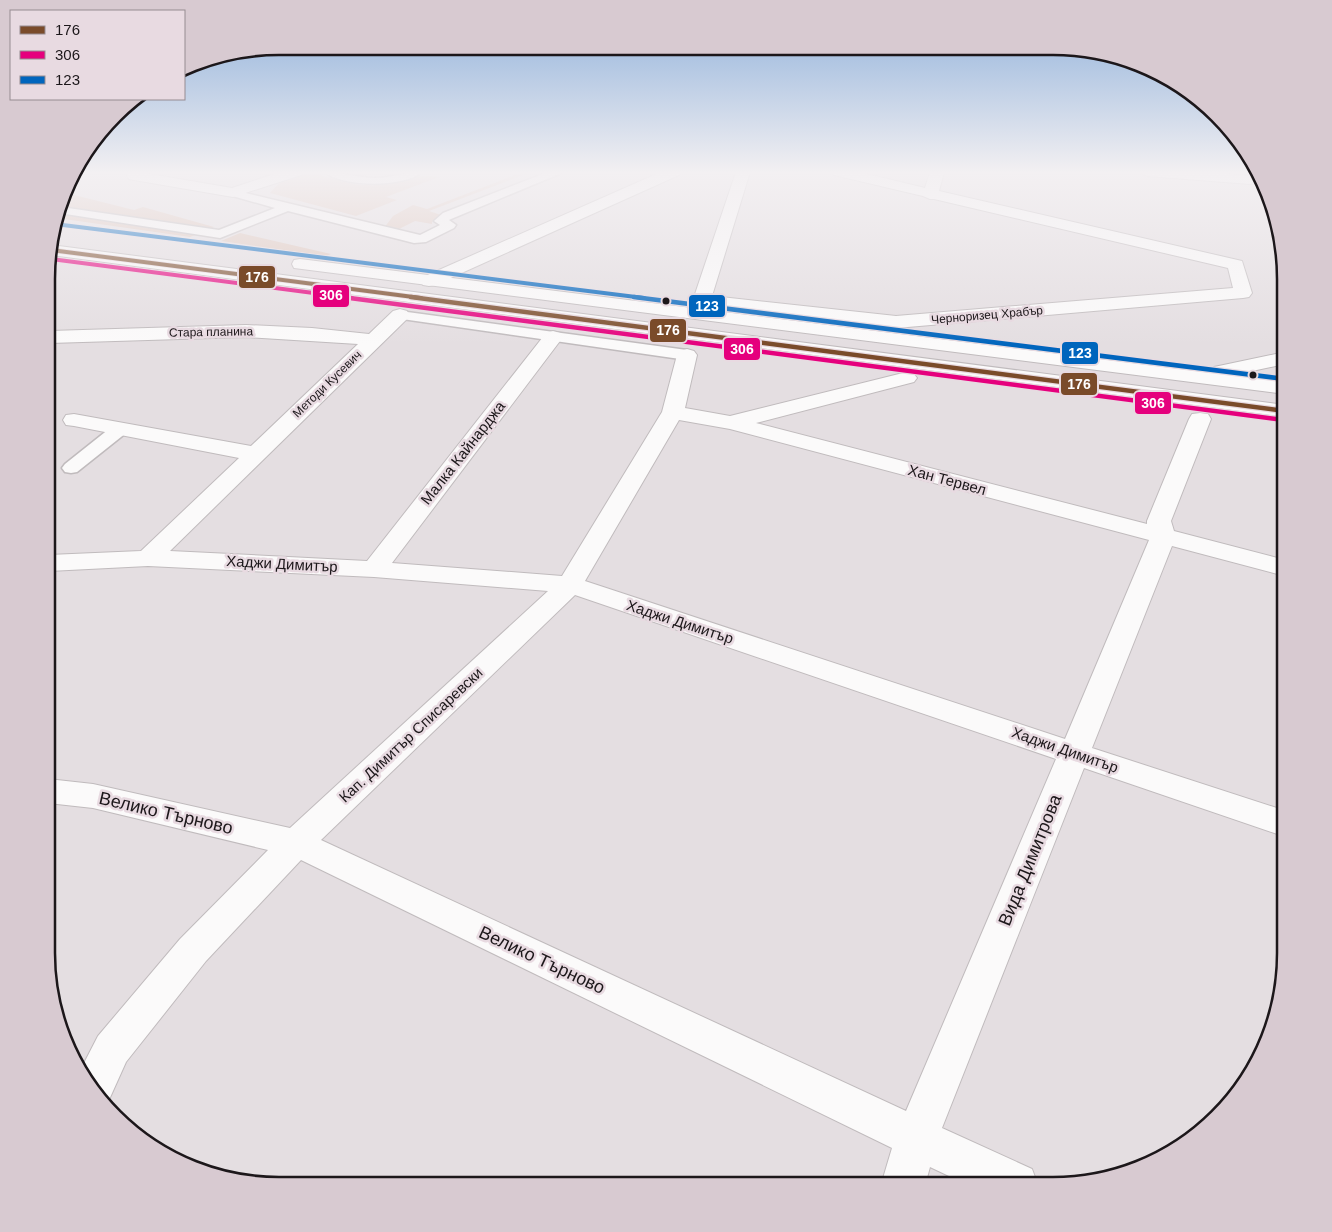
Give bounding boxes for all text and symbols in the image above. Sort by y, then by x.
legend [10,10,185,100]
text: 176 [55,21,80,38]
text: 306 [55,46,80,63]
text: 123 [55,71,80,88]
line badge: 176 [238,265,276,289]
text: 176 [245,269,269,285]
line badge: 306 [312,284,350,308]
text: 306 [319,287,343,303]
line badge: 123 [688,294,726,318]
unlabelled marker [661,296,671,306]
text: 123 [695,298,719,314]
street label: Черноризец Храбър [930,303,1044,327]
line badge: 176 [649,318,687,343]
text: 176 [656,322,680,338]
street label: Стара планина [169,324,254,340]
line badge: 306 [723,337,761,361]
text: 306 [730,341,754,357]
line badge: 123 [1061,341,1099,365]
text: 123 [1068,345,1092,361]
street label: Методи Кусевич [290,348,364,420]
unlabelled marker [1248,370,1258,380]
line badge: 176 [1060,372,1098,396]
text: 176 [1067,376,1091,392]
line badge: 306 [1134,391,1172,415]
text: 306 [1141,395,1165,411]
street label: Малка Кайнарджа [417,397,509,508]
street label: Хан Тервел [906,461,988,498]
street label: Хаджи Димитър [226,552,338,575]
street label: Хаджи Димитър [625,596,736,647]
street label: Кап. Димитър Списаревски [336,664,486,806]
street label: Хаджи Димитър [1010,723,1121,776]
street label: Велико Търново [97,788,235,838]
street label: Вида Димитрова [995,790,1066,929]
street label: Велико Търново [476,922,608,998]

